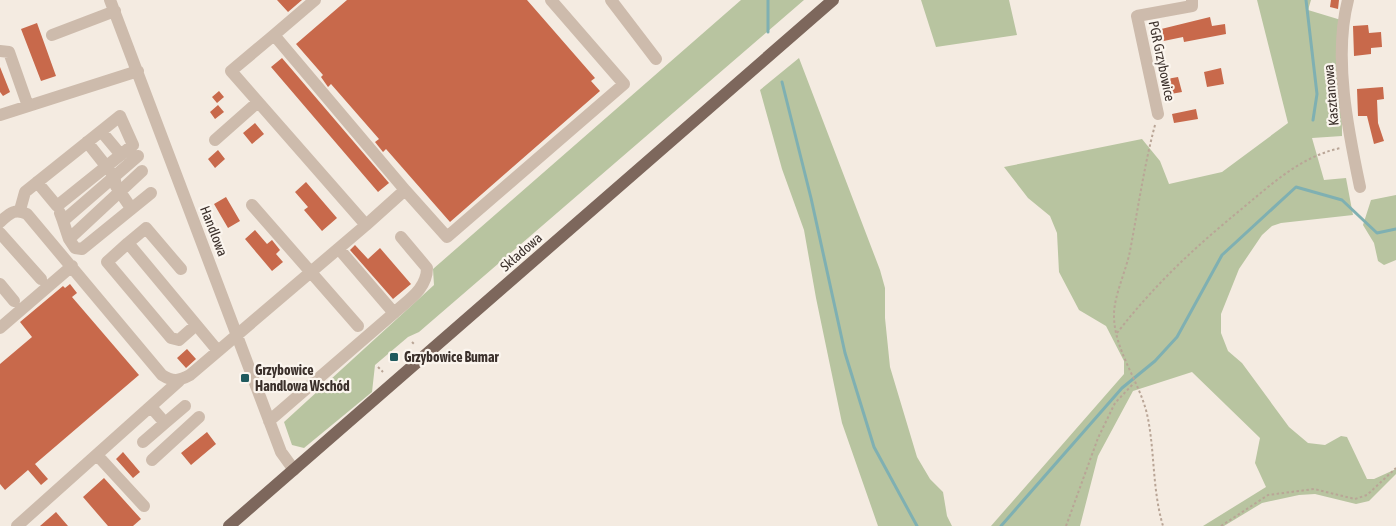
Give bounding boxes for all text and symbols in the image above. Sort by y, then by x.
street label: PGR Grzybowice [1146,19,1178,103]
street label: Kasztanowa [1320,64,1342,126]
street label: Handlowa [197,203,231,259]
street label: Składowa [497,230,545,274]
place label: Grzybowice Bumar [404,349,499,365]
marker: Grzybowice Bumar [388,351,400,363]
place label: Grzybowice Handlowa Wschód [255,362,350,394]
marker: Grzybowice Handlowa Wschód [239,372,251,384]

